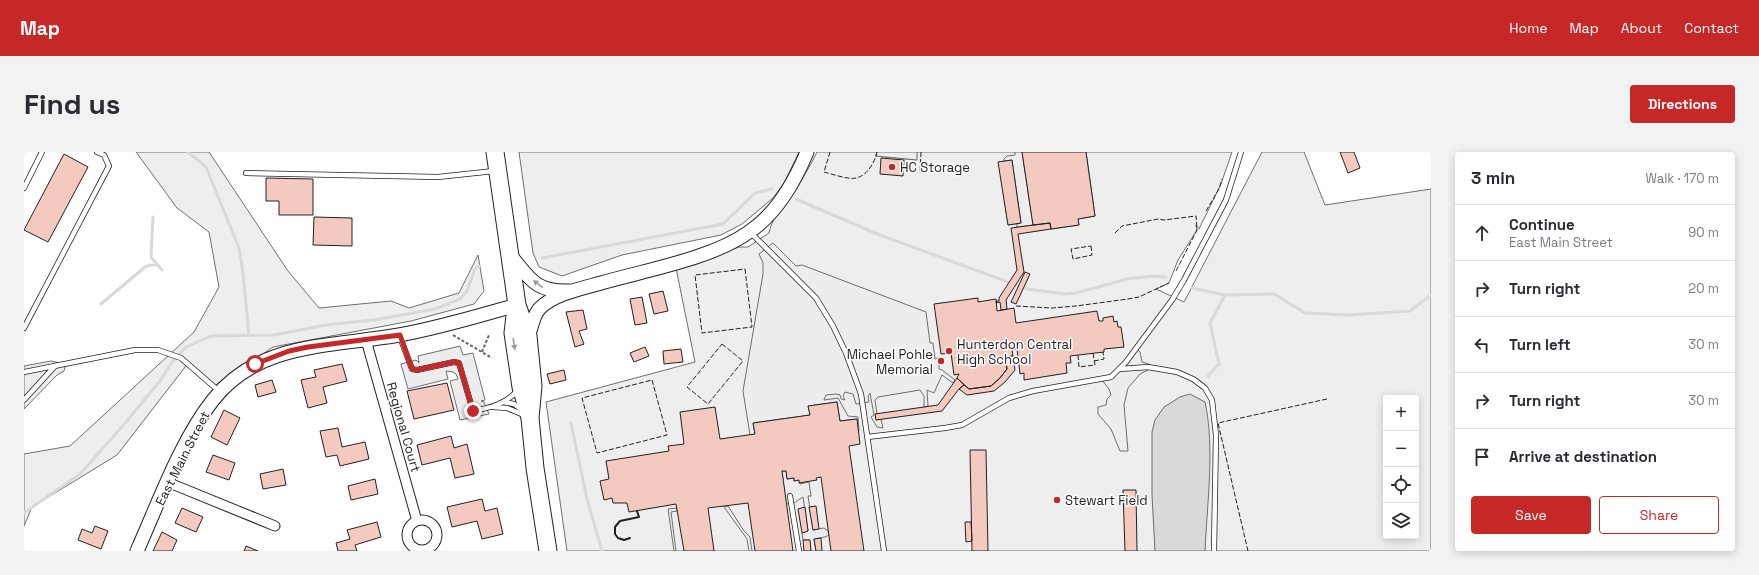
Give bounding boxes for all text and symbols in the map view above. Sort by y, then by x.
text: Map [20,16,60,41]
text: Home [1509,19,1547,37]
text: Map [1569,19,1599,37]
text: About [1621,19,1662,37]
text: Contact [1684,19,1739,37]
button: Directions [1630,85,1735,123]
text: Find us [24,86,121,122]
place label: HC Storage [900,159,970,176]
marker: HC Storage [887,162,897,172]
text: 3 min [1471,167,1515,189]
text: Walk · 170 m [1645,170,1719,187]
text: Continue [1509,215,1575,234]
icon: ahead [1471,222,1493,244]
text: 90 m [1688,224,1719,241]
text: East Main Street [1509,234,1613,251]
icon: right [1471,278,1493,300]
text: Turn right [1509,279,1580,298]
one-way arrow [532,280,543,288]
text: 20 m [1688,280,1719,297]
icon: left [1471,334,1493,356]
text: Turn left [1509,335,1571,354]
place label: Hunterdon Central High School [957,336,1072,368]
text: 30 m [1688,336,1719,353]
one-way arrow [511,338,517,350]
place label: Michael Pohle Memorial [847,346,933,378]
marker: Hunterdon Central High School [944,346,954,356]
route start [246,355,264,373]
marker: Michael Pohle Memorial [936,356,946,366]
street label: Regional Court [383,380,424,474]
icon: right [1471,390,1493,412]
text: Turn right [1509,391,1580,410]
text: 30 m [1688,392,1719,409]
map controls [1383,395,1419,539]
button: + [1383,395,1419,431]
route end [464,402,482,420]
street label: East Main Street [151,408,214,508]
button: − [1383,431,1419,467]
icon: arrive [1471,446,1493,468]
text: Arrive at destination [1509,447,1657,466]
button: locate [1383,467,1419,503]
place label: Stewart Field [1065,492,1148,509]
marker: Stewart Field [1052,495,1062,505]
button: Save [1471,496,1591,534]
button: Share [1599,496,1719,534]
button: layers [1383,503,1419,539]

